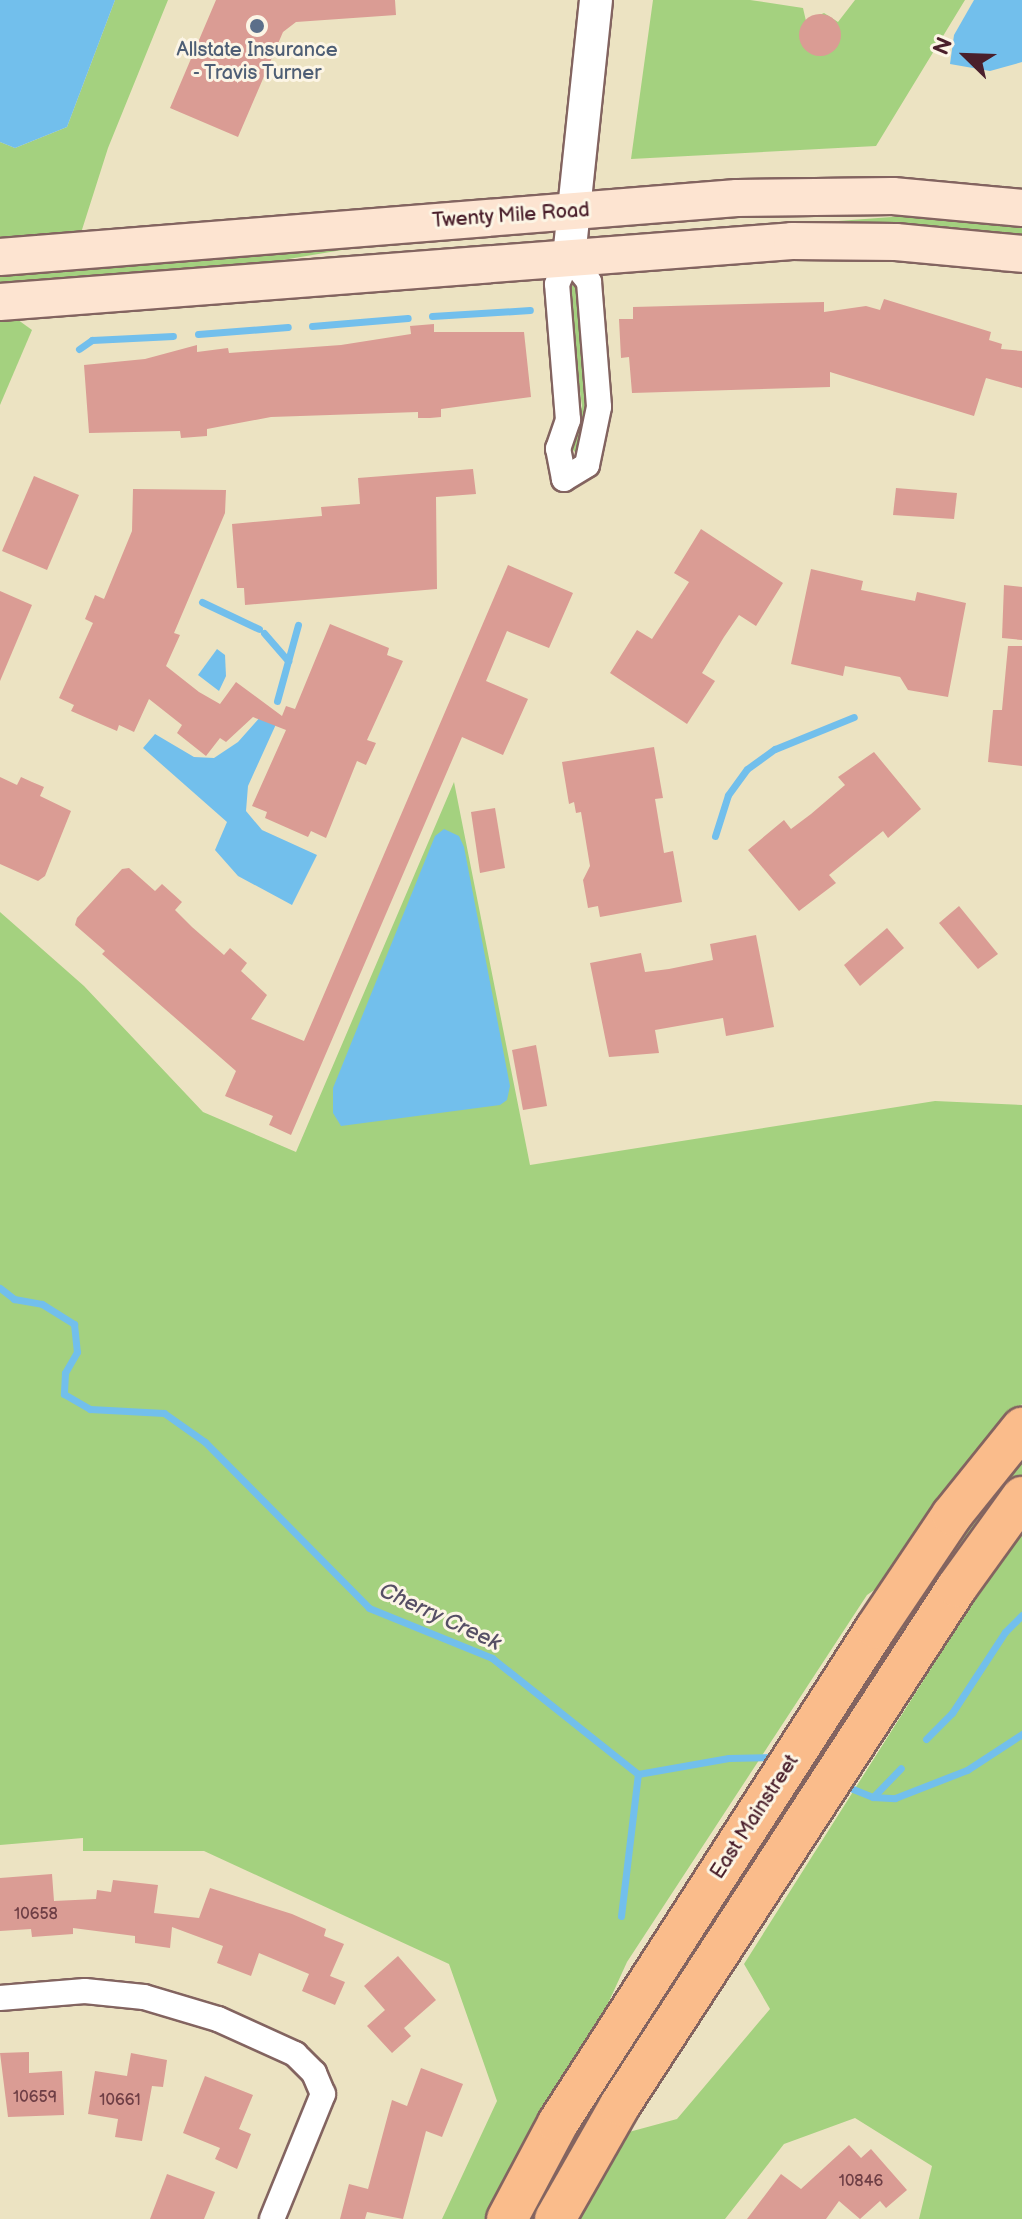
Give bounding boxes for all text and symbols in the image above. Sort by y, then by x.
north arrow [926,16,1006,96]
marker: Allstate Insurance - Travis Turner [248,17,266,35]
text: N [928,34,959,59]
place label: Allstate Insurance - Travis Turner [176,38,338,85]
street label: Twenty Mile Road [431,198,591,234]
water label: Cherry Creek [374,1577,506,1657]
street label: East Mainstreet [706,1750,804,1884]
house number: 10658 [14,1905,58,1925]
house number: 10659 [13,2088,57,2108]
house number: 10661 [99,2091,141,2111]
house number: 10846 [839,2172,883,2192]

